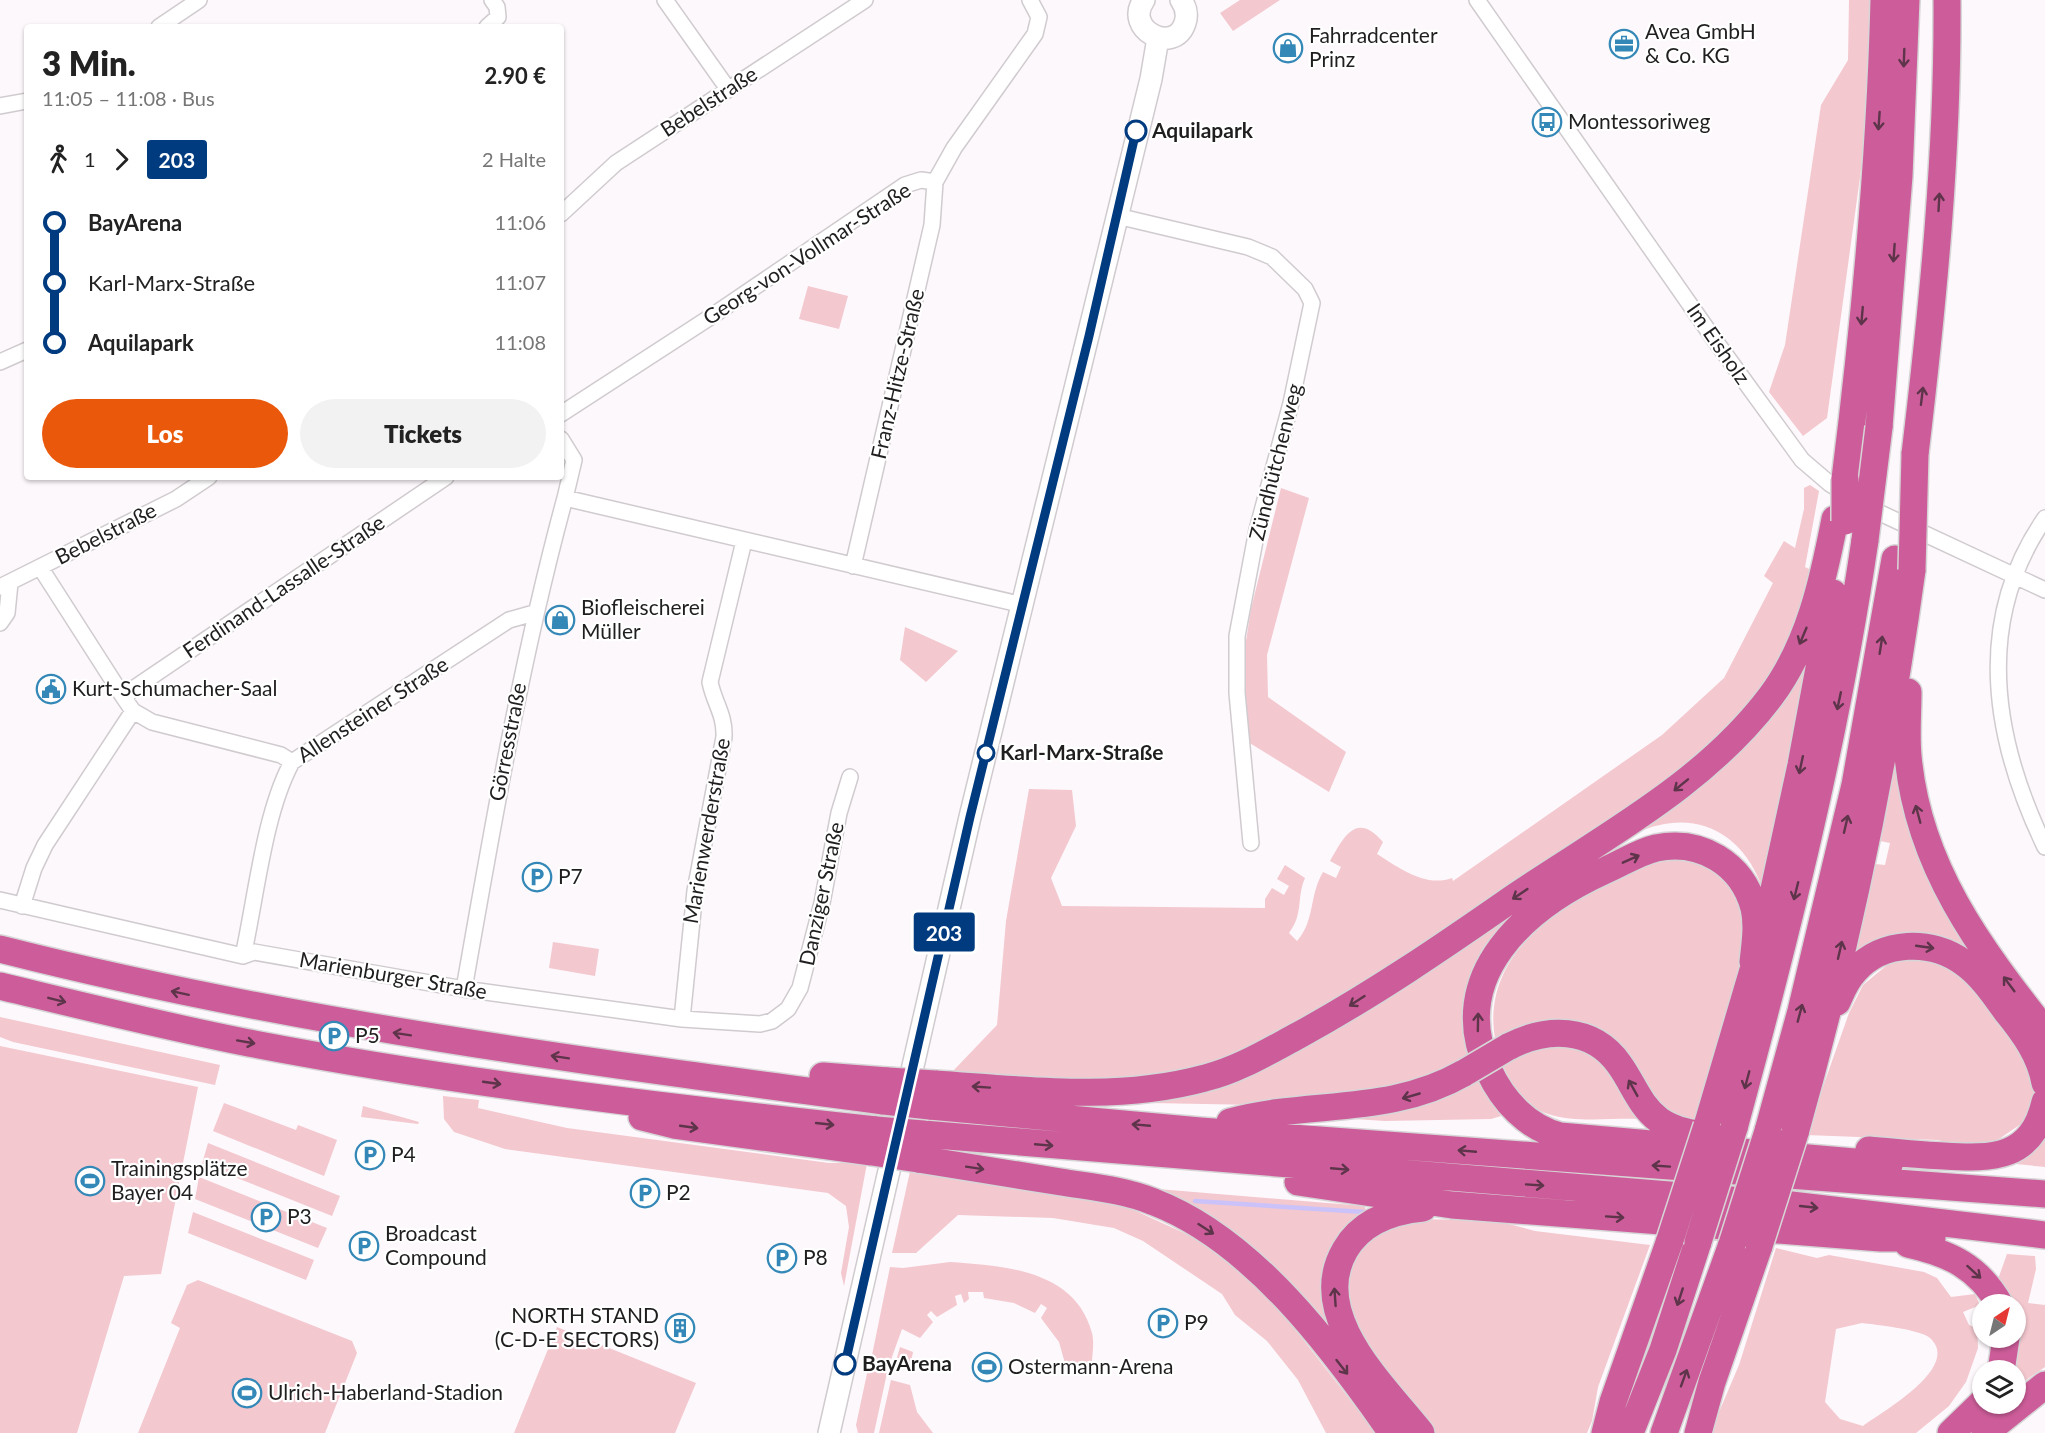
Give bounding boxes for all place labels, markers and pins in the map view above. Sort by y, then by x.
place label: Avea GmbH & Co. KG [1645,18,1756,67]
place label: Fahrradcenter Prinz [1309,22,1438,71]
office icon: Avea GmbH & Co. KG [1608,28,1640,60]
shop icon: Fahrradcenter Prinz [1272,32,1304,64]
bus stop icon: Montessoriweg [1531,106,1563,138]
place label: Montessoriweg [1568,108,1710,133]
place label: Aquilapark [1151,117,1254,142]
marker: Aquilapark [1125,120,1147,142]
place label: Biofleischerei Müller [581,594,705,643]
shop icon: Biofleischerei Müller [544,604,576,636]
public building icon: Kurt-Schumacher-Saal [35,673,67,705]
place label: Kurt-Schumacher-Saal [72,675,277,700]
place label: Karl-Marx-Straße [1000,739,1164,764]
marker: Karl-Marx-Straße [977,744,995,762]
parking icon: P7 [521,861,553,893]
place label: P7 [558,863,583,888]
parking icon: P5 [318,1020,350,1052]
place label: P5 [355,1022,380,1047]
parking icon: P4 [354,1139,386,1171]
place label: P4 [391,1141,416,1166]
place label: Trainingsplätze Bayer 04 [111,1155,247,1204]
sports icon: Trainingsplätze Bayer 04 [74,1165,106,1197]
parking icon: P2 [629,1177,661,1209]
place label: P2 [666,1179,691,1204]
parking icon: P3 [250,1201,282,1233]
place label: P3 [287,1203,312,1228]
place label: Broadcast Compound [385,1220,487,1269]
parking icon: Broadcast Compound [348,1230,380,1262]
parking icon: P8 [766,1242,798,1274]
place label: P8 [803,1244,828,1269]
place label: NORTH STAND (C-D-E SECTORS) [495,1302,659,1351]
parking icon: P9 [1147,1307,1179,1339]
place label: P9 [1184,1309,1209,1334]
building icon: NORTH STAND (C-D-E SECTORS) [664,1312,696,1344]
place label: BayArena [862,1350,952,1375]
sports icon: Ostermann-Arena [971,1351,1003,1383]
marker: BayArena [834,1353,856,1375]
place label: Ostermann-Arena [1008,1353,1174,1378]
sports icon: Ulrich-Haberland-Stadion [231,1377,263,1409]
place label: Ulrich-Haberland-Stadion [268,1379,503,1404]

